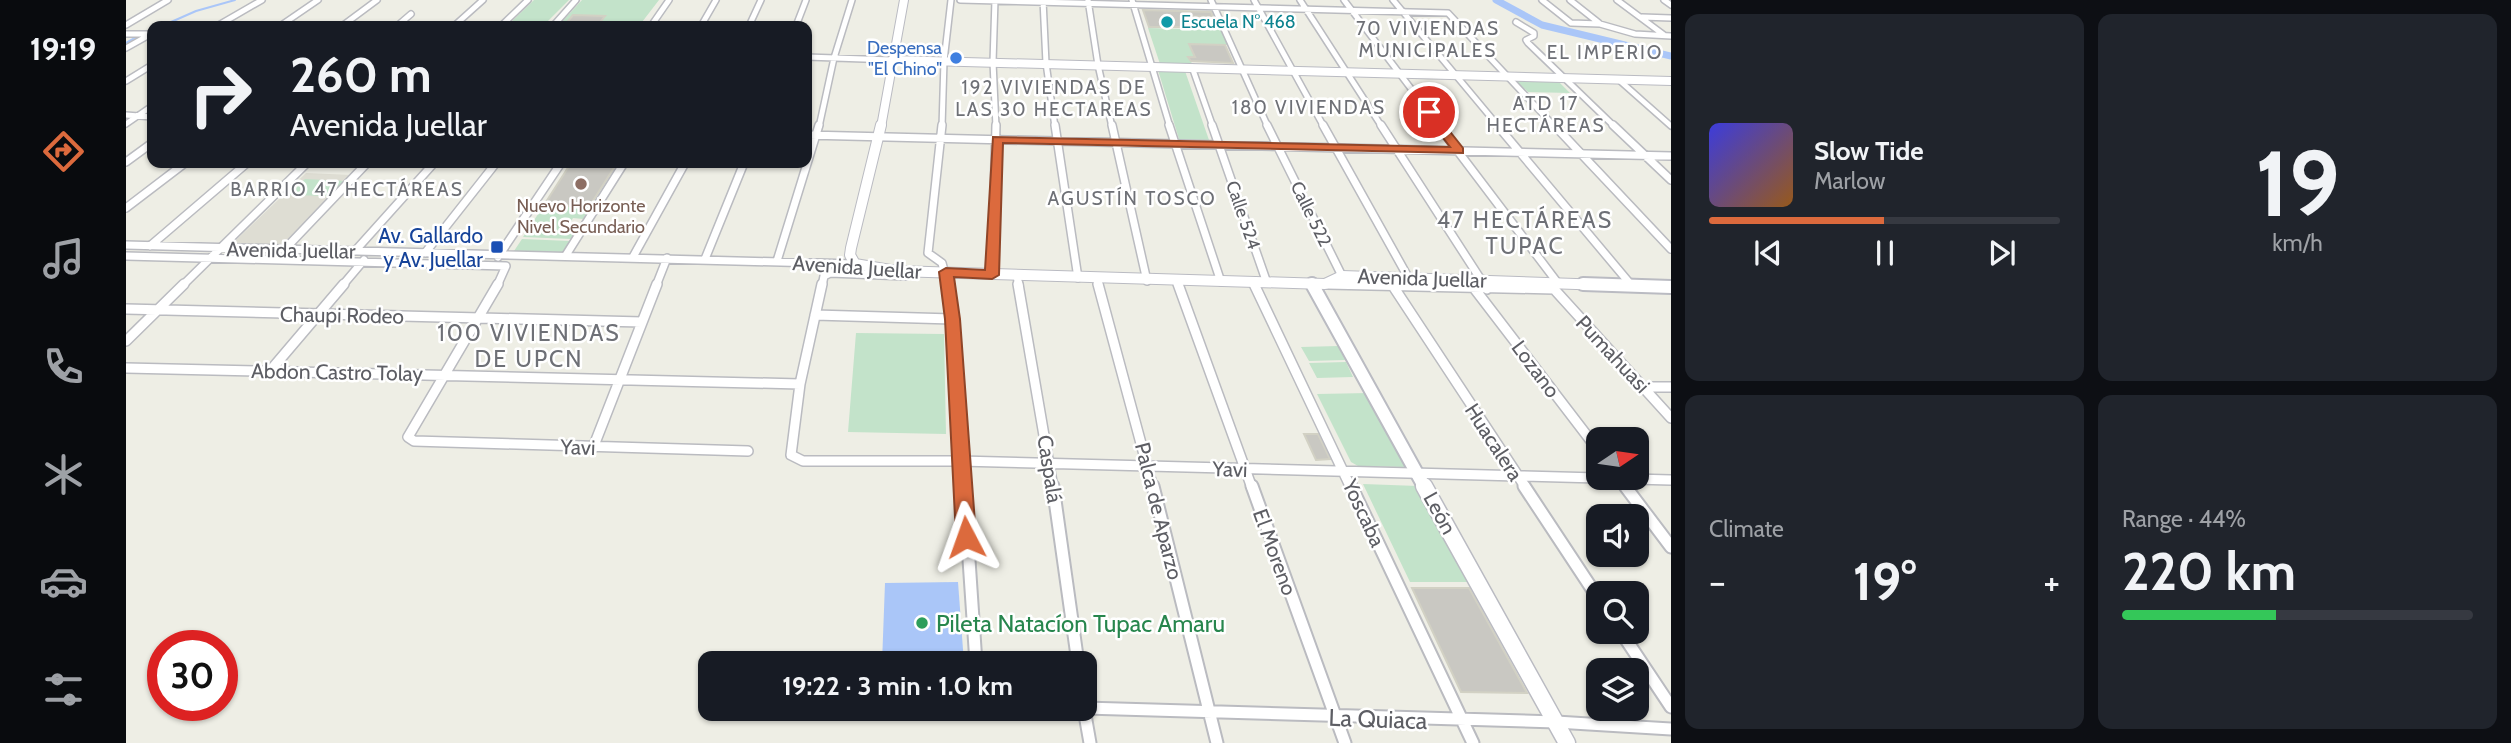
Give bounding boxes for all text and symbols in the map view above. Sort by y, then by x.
place label: Escuela N° 468 [1181,11,1296,33]
marker: Escuela N° 468 [1159,14,1175,30]
district label: 70 VIVIENDAS MUNICIPALES [1356,17,1500,62]
text: 19:19 [30,29,96,68]
place label: Despensa "El Chino" [867,37,942,80]
district label: EL IMPERIO [1547,41,1663,64]
text: 260 m [290,45,432,104]
icon: right [175,49,266,140]
marker: Despensa "El Chino" [948,50,964,66]
district label: 192 VIVIENDAS DE LAS 30 HECTAREAS [955,76,1153,121]
pin [1399,82,1459,142]
district label: ATD 17 HECTÁREAS [1486,92,1606,137]
icon: arrive [1410,93,1448,131]
district label: 180 VIVIENDAS [1232,96,1386,119]
text: Avenida Juellar [290,105,487,144]
icon: directions [39,127,88,176]
text: 19 [2255,128,2340,239]
text: Slow Tide [1814,135,1924,167]
text: Marlow [1814,167,1885,195]
marker: Nuevo Horizonte Nivel Secundario [573,176,589,192]
district label: BARRIO 47 HECTÁREAS [230,177,464,201]
street label: Calle 524 [1221,178,1265,252]
street label: Calle 522 [1286,178,1336,250]
district label: AGUSTÍN TOSCO [1047,186,1217,210]
place label: Nuevo Horizonte Nivel Secundario [517,195,645,238]
district label: 47 HECTÁREAS TUPAC [1437,205,1613,260]
place label: Av. Gallardo y Av. Juellar [378,223,483,272]
text: km/h [2272,229,2323,257]
icon: music [39,234,88,283]
icon: previous [1749,234,1787,272]
icon: pause [1866,234,1904,272]
icon: next [1983,234,2021,272]
street label: Avenida Juellar [226,236,356,264]
marker: Av. Gallardo y Av. Juellar [489,239,505,255]
street label: Avenida Juellar [792,250,923,284]
street label: Avenida Juellar [1357,263,1487,293]
street label: Chaupi Rodeo [280,301,404,329]
street label: Pumahuasi [1571,310,1655,398]
district label: 100 VIVIENDAS DE UPCN [437,319,621,373]
street label: Lozano [1506,336,1566,402]
icon: phone [39,342,88,391]
street label: Abdon Castro Tolay [251,358,424,386]
street label: Huacalera [1460,399,1528,485]
north arrow [1586,427,1648,490]
map controls [1586,427,1649,721]
street label: Caspalá [1032,433,1068,505]
street label: Yavi [559,434,596,460]
street label: Palca de Aparzo [1130,440,1188,582]
icon: climate [39,450,88,499]
street label: Yavi [1211,456,1248,482]
street label: Yoscaba [1337,474,1390,551]
street label: León [1418,488,1462,538]
position arrow [929,500,1003,574]
button: sound [1586,504,1649,567]
street label: El Moreno [1248,505,1302,599]
text: Range · 44% [2122,505,2246,533]
text: Climate [1709,515,1784,543]
text: 220 km [2122,540,2296,603]
text: 19° [1853,550,1916,613]
icon: car [39,557,88,606]
text: − [1709,558,1726,605]
text: + [2043,558,2060,605]
button: search [1586,581,1649,644]
place label: Pileta Natacíon Tupac Amaru [936,609,1225,638]
marker: Pileta Natacíon Tupac Amaru [914,615,930,631]
speed limit sign: 30 [147,630,238,721]
button: layers [1586,658,1649,721]
icon: filters [39,665,88,714]
text: 19:22 · 3 min · 1.0 km [782,670,1013,702]
street label: La Quiaca [1328,703,1428,735]

